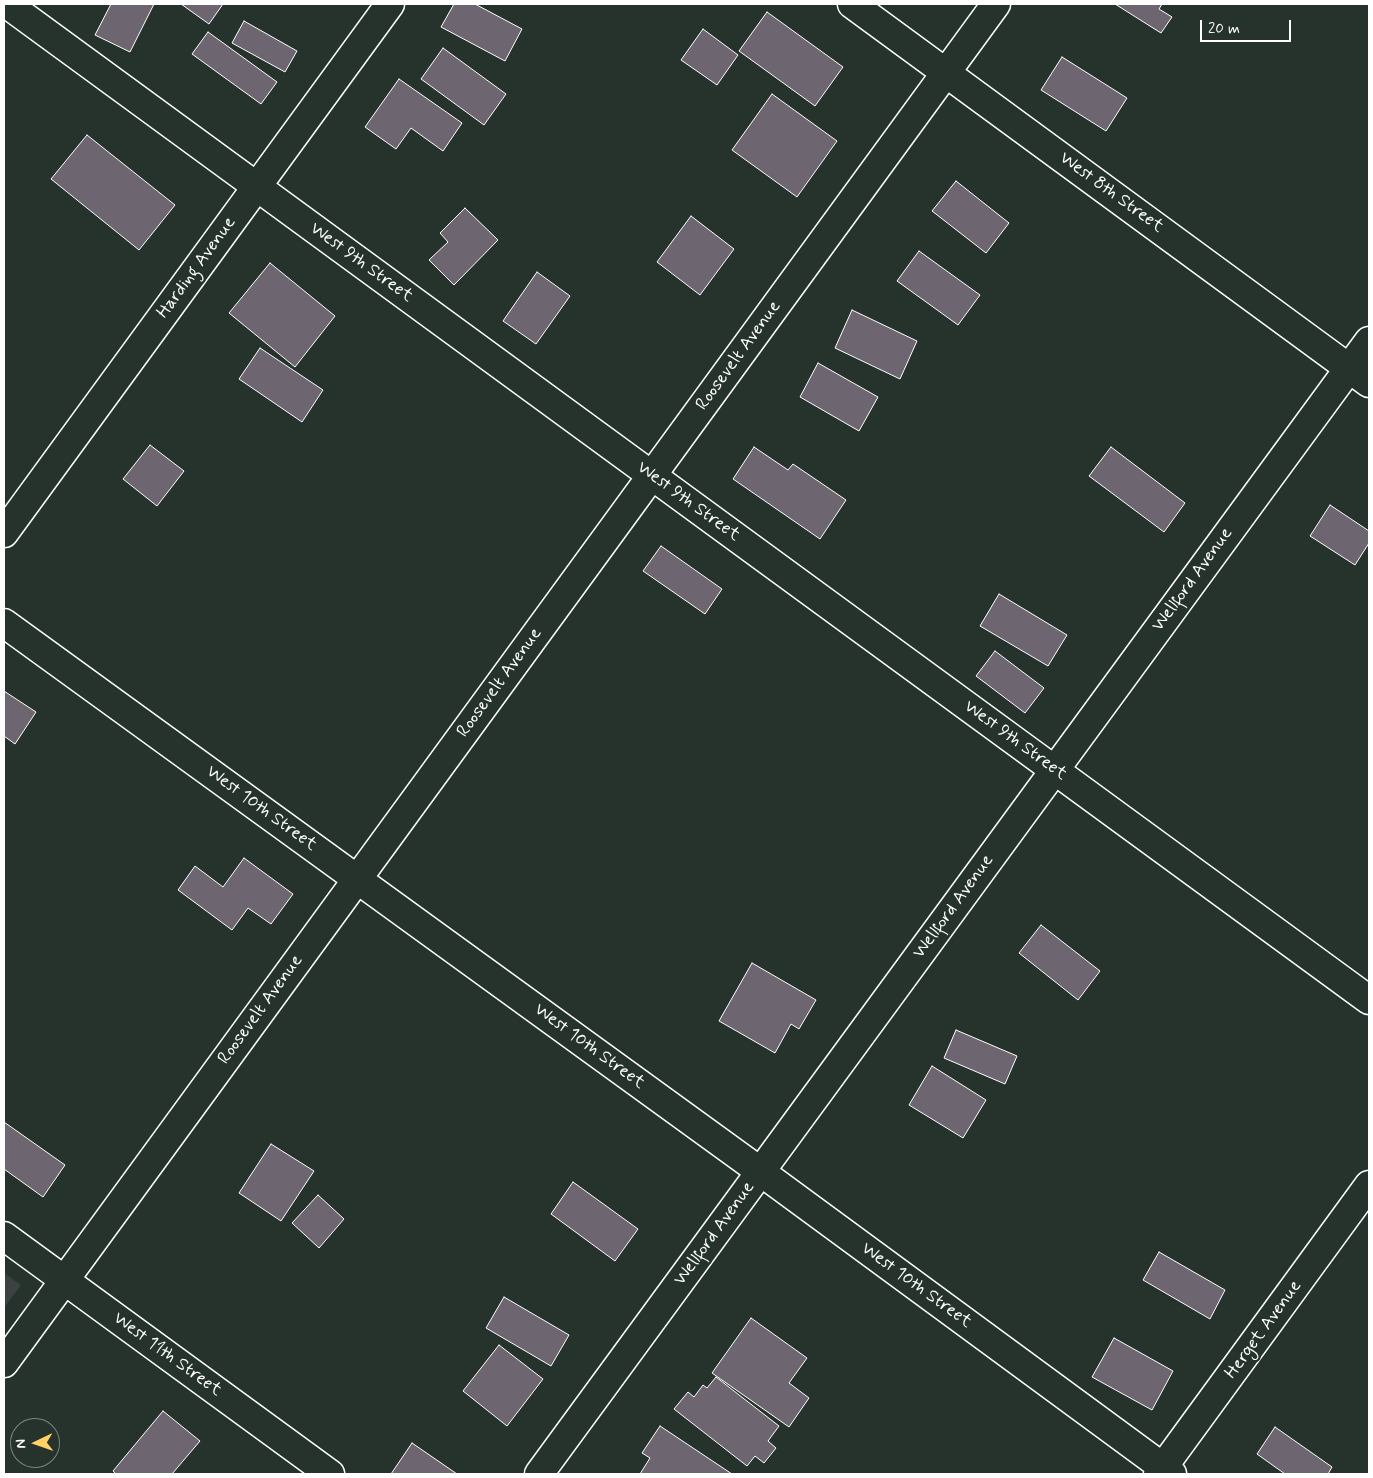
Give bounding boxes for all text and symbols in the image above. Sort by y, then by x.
scale bar [1203,10,1294,42]
text: 20 m [1208,19,1240,39]
street label: West 8th Street [1055,148,1167,238]
street label: Harding Avenue [153,213,241,323]
street label: West 9th Street [305,218,417,308]
street label: Roosevelt Avenue [692,297,786,415]
street label: West 9th Street [632,457,744,547]
street label: Wellford Avenue [1148,524,1238,636]
street label: Roosevelt Avenue [453,624,547,742]
street label: West 9th Street [959,696,1071,786]
street label: West 10th Street [201,762,321,856]
street label: Wellford Avenue [909,851,999,963]
street label: Roosevelt Avenue [214,951,308,1069]
street label: West 10th Street [529,1000,649,1094]
street label: Wellford Avenue [670,1178,760,1290]
street label: West 10th Street [856,1239,976,1333]
street label: Herget Avenue [1221,1276,1307,1384]
street label: West 11th Street [108,1308,226,1402]
north arrow [10,1418,60,1468]
text: N [12,1439,30,1449]

